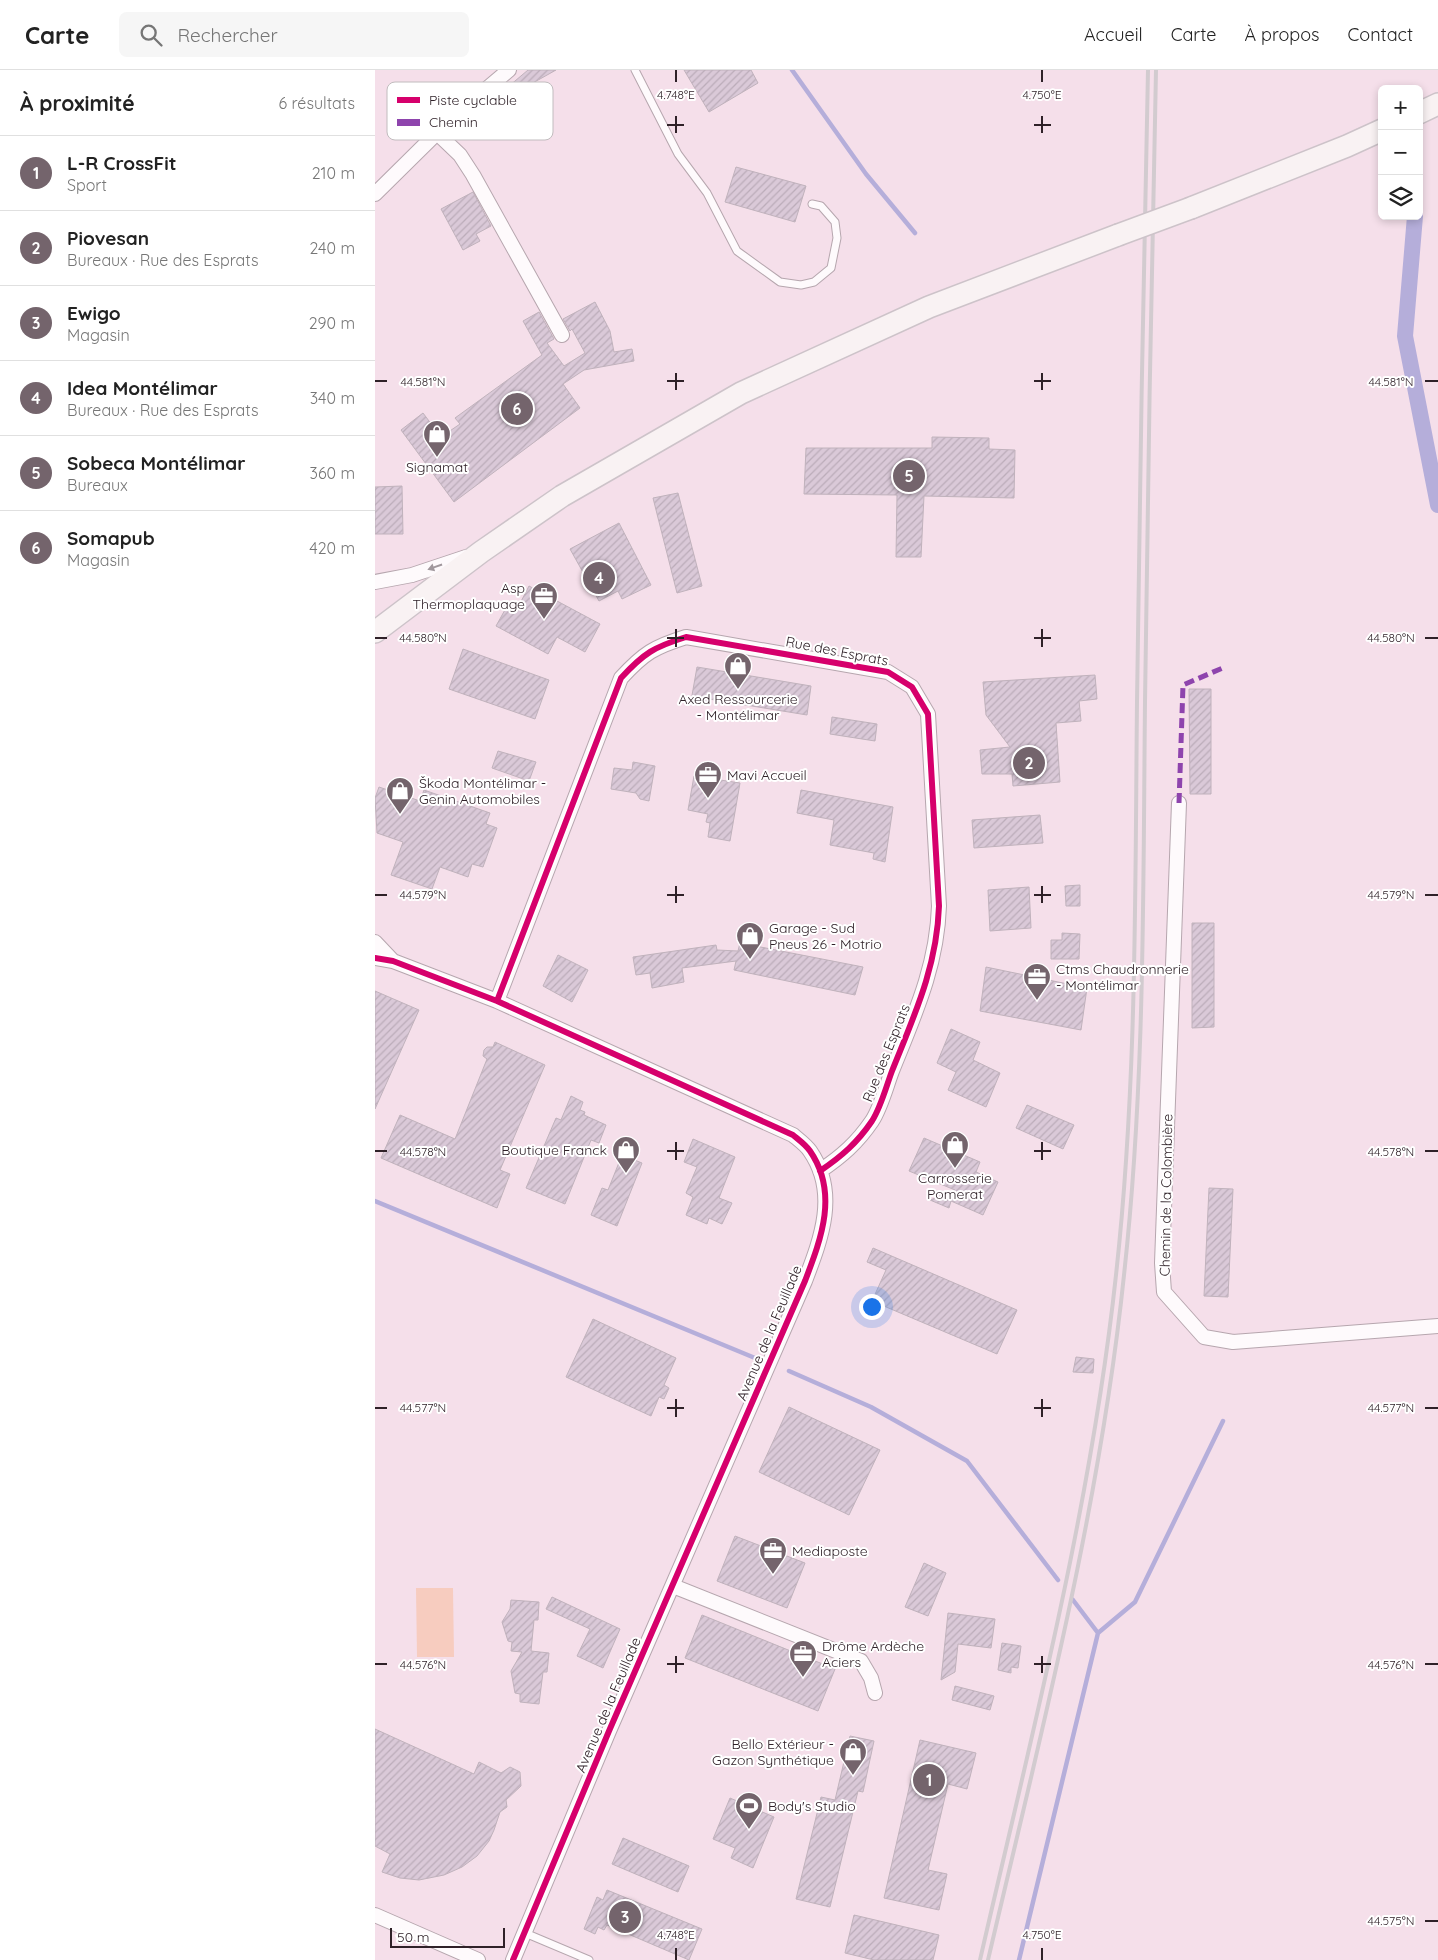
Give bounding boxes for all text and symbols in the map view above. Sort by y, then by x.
search box [119,12,469,57]
text: Carte [25,20,89,50]
icon: search [137,21,165,49]
text: Rechercher [177,23,278,47]
text: Accueil [1084,23,1143,46]
text: Carte [1171,23,1216,46]
text: À propos [1244,23,1320,46]
text: Contact [1348,23,1413,46]
legend [387,82,553,140]
map controls [1378,85,1423,220]
button: + [1378,85,1423,130]
text: 4.748°E [657,87,695,102]
text: 4.750°E [1022,87,1062,102]
text: À proximité [20,90,135,116]
text: Piste cyclable [429,91,517,109]
text: 6 résultats [279,93,355,113]
text: Chemin [429,113,478,131]
button: − [1378,130,1423,175]
text: L-R CrossFit [67,151,176,175]
text: 1 [33,163,39,183]
text: 210 m [312,163,355,183]
text: Sport [67,175,107,195]
button: layers [1378,175,1423,220]
text: Piovesan [67,226,149,250]
text: 2 [31,238,41,258]
text: 240 m [309,238,355,258]
text: Bureaux · Rue des Esprats [67,250,259,270]
text: Ewigo [67,301,121,325]
text: 3 [32,313,40,333]
text: 290 m [309,313,355,333]
text: Magasin [67,325,130,345]
text: 44.581°N [400,374,446,389]
text: 44.581°N [1368,374,1414,389]
text: Idea Montélimar [67,376,218,400]
text: 4 [31,388,41,408]
text: 340 m [310,388,355,408]
pin: 6 [501,390,533,428]
text: Bureaux · Rue des Esprats [67,400,259,420]
shop icon: Signamat [422,419,452,458]
text: Sobeca Montélimar [67,451,245,475]
pin: 5 [893,457,925,495]
place label: Signamat [406,458,468,476]
text: 5 [31,463,41,483]
text: 360 m [310,463,355,483]
text: Bureaux [67,475,128,495]
text: Somapub [67,526,155,550]
text: 6 [32,538,40,558]
text: 420 m [309,538,355,558]
text: Magasin [67,550,130,570]
pin: 4 [583,559,615,597]
one-way arrow [427,564,442,572]
place label: Asp Thermoplaquage [413,579,525,613]
office icon: Asp Thermoplaquage [529,581,559,620]
text: 44.580°N [399,630,447,645]
text: 44.580°N [1367,630,1415,645]
street label: Rue des Esprats [784,632,890,670]
shop icon: Axed Ressourcerie - Montélimar [723,651,753,690]
place label: Axed Ressourcerie - Montélimar [678,690,798,724]
pin: 2 [1013,744,1045,782]
office icon: Mavi Accueil [693,760,723,799]
place label: Mavi Accueil [727,766,807,784]
place label: Škoda Montélimar - Genin Automobiles [419,774,546,808]
shop icon: Škoda Montélimar - Genin Automobiles [385,776,415,815]
text: 44.579°N [400,887,446,902]
text: 44.579°N [1368,887,1414,902]
place label: Garage - Sud Pneus 26 - Motrio [769,919,882,953]
shop icon: Garage - Sud Pneus 26 - Motrio [735,921,765,960]
place label: Ctms Chaudronnerie - Montélimar [1056,960,1189,994]
office icon: Ctms Chaudronnerie - Montélimar [1022,962,1052,1001]
street label: Rue des Esprats [858,1001,914,1105]
street label: Chemin de la Colombière [1156,1113,1176,1277]
shop icon: Carrosserie Pomerat [940,1130,970,1169]
shop icon: Boutique Franck [611,1135,641,1174]
place label: Boutique Franck [501,1141,607,1159]
text: 44.578°N [400,1144,446,1159]
text: 44.578°N [1368,1144,1414,1159]
place label: Carrosserie Pomerat [918,1169,992,1203]
street label: Avenue de la Feuillade [732,1263,806,1403]
your location [859,1294,885,1320]
text: 44.577°N [400,1400,446,1415]
text: 44.577°N [1368,1400,1414,1415]
office icon: Mediaposte [758,1536,788,1575]
place label: Mediaposte [792,1542,868,1560]
street label: Avenue de la Feuillade [571,1635,645,1775]
place label: Drôme Ardèche Aciers [822,1637,924,1671]
office icon: Drôme Ardèche Aciers [788,1639,818,1678]
text: 44.576°N [400,1657,446,1672]
text: 44.576°N [1368,1657,1414,1672]
place label: Bello Extérieur - Gazon Synthétique [712,1735,834,1769]
shop icon: Bello Extérieur - Gazon Synthétique [838,1737,868,1776]
pin: 1 [913,1761,945,1799]
sports icon: Body's Studio [734,1791,764,1830]
place label: Body's Studio [768,1797,856,1815]
pin: 3 [609,1898,641,1936]
text: 44.575°N [1368,1913,1414,1928]
scale bar [390,1925,505,1948]
text: 4.748°E [657,1927,695,1942]
text: 4.750°E [1022,1927,1062,1942]
text: 50 m [397,1928,430,1946]

